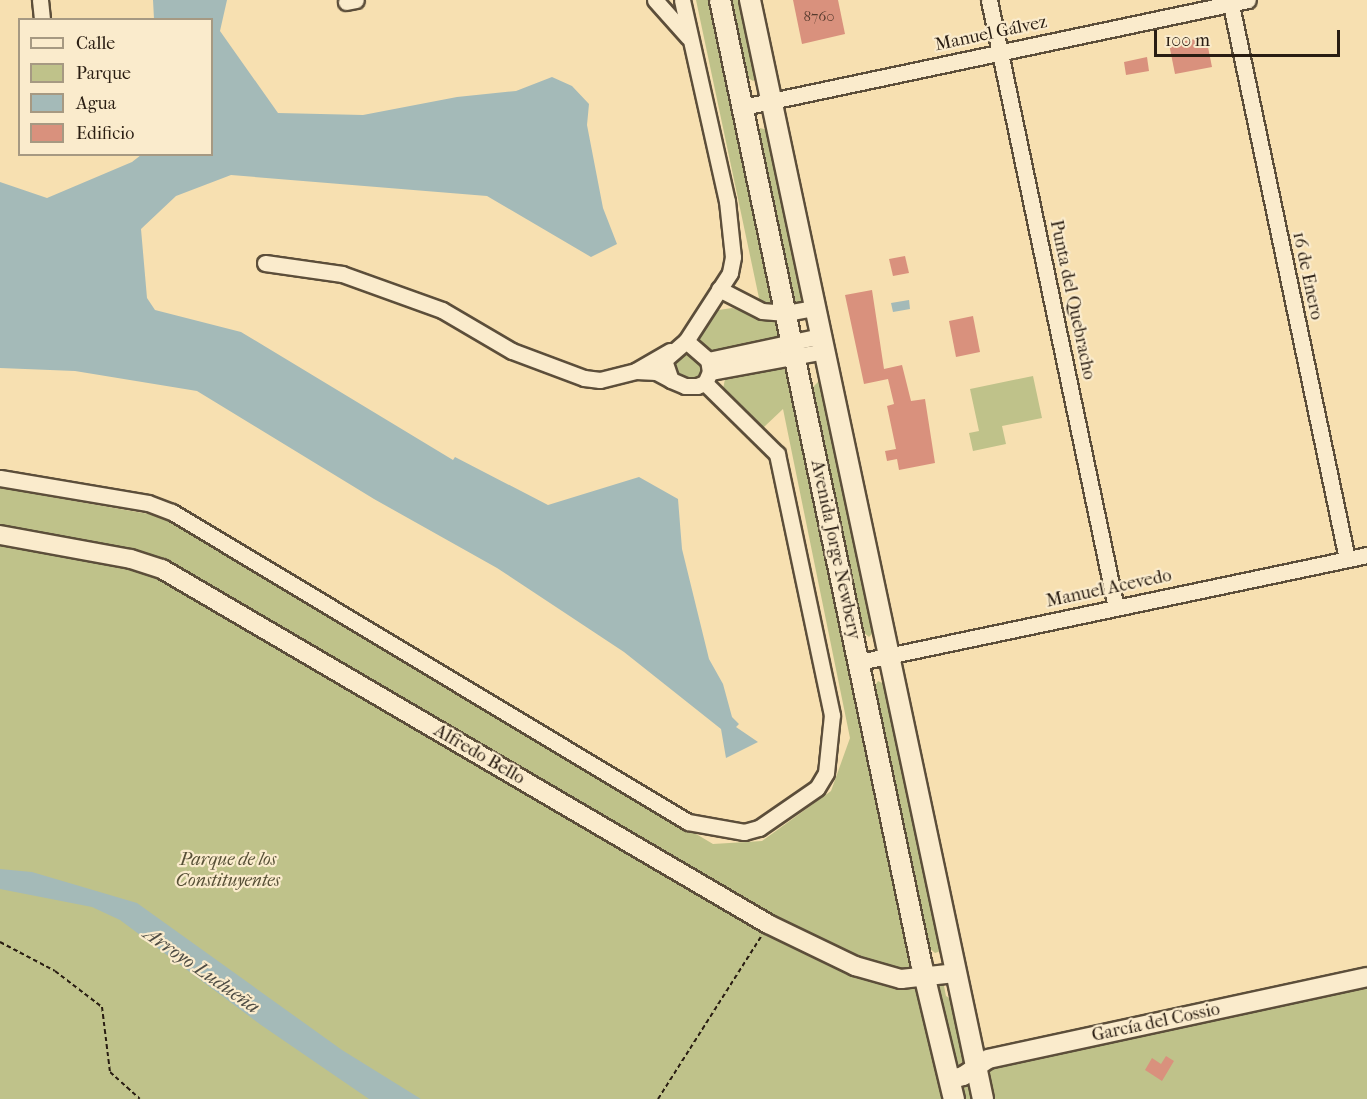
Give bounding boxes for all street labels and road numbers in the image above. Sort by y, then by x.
street label: Manuel Gálvez [933,12,1049,56]
street label: Punta del Quebracho [1045,218,1099,382]
street label: 16 de Enero [1287,230,1327,322]
street label: Avenida Jorge Newbery [805,458,865,642]
street label: Manuel Acevedo [1044,565,1174,613]
street label: Alfredo Bello [430,720,528,790]
street label: García del Cossio [1090,999,1222,1047]

